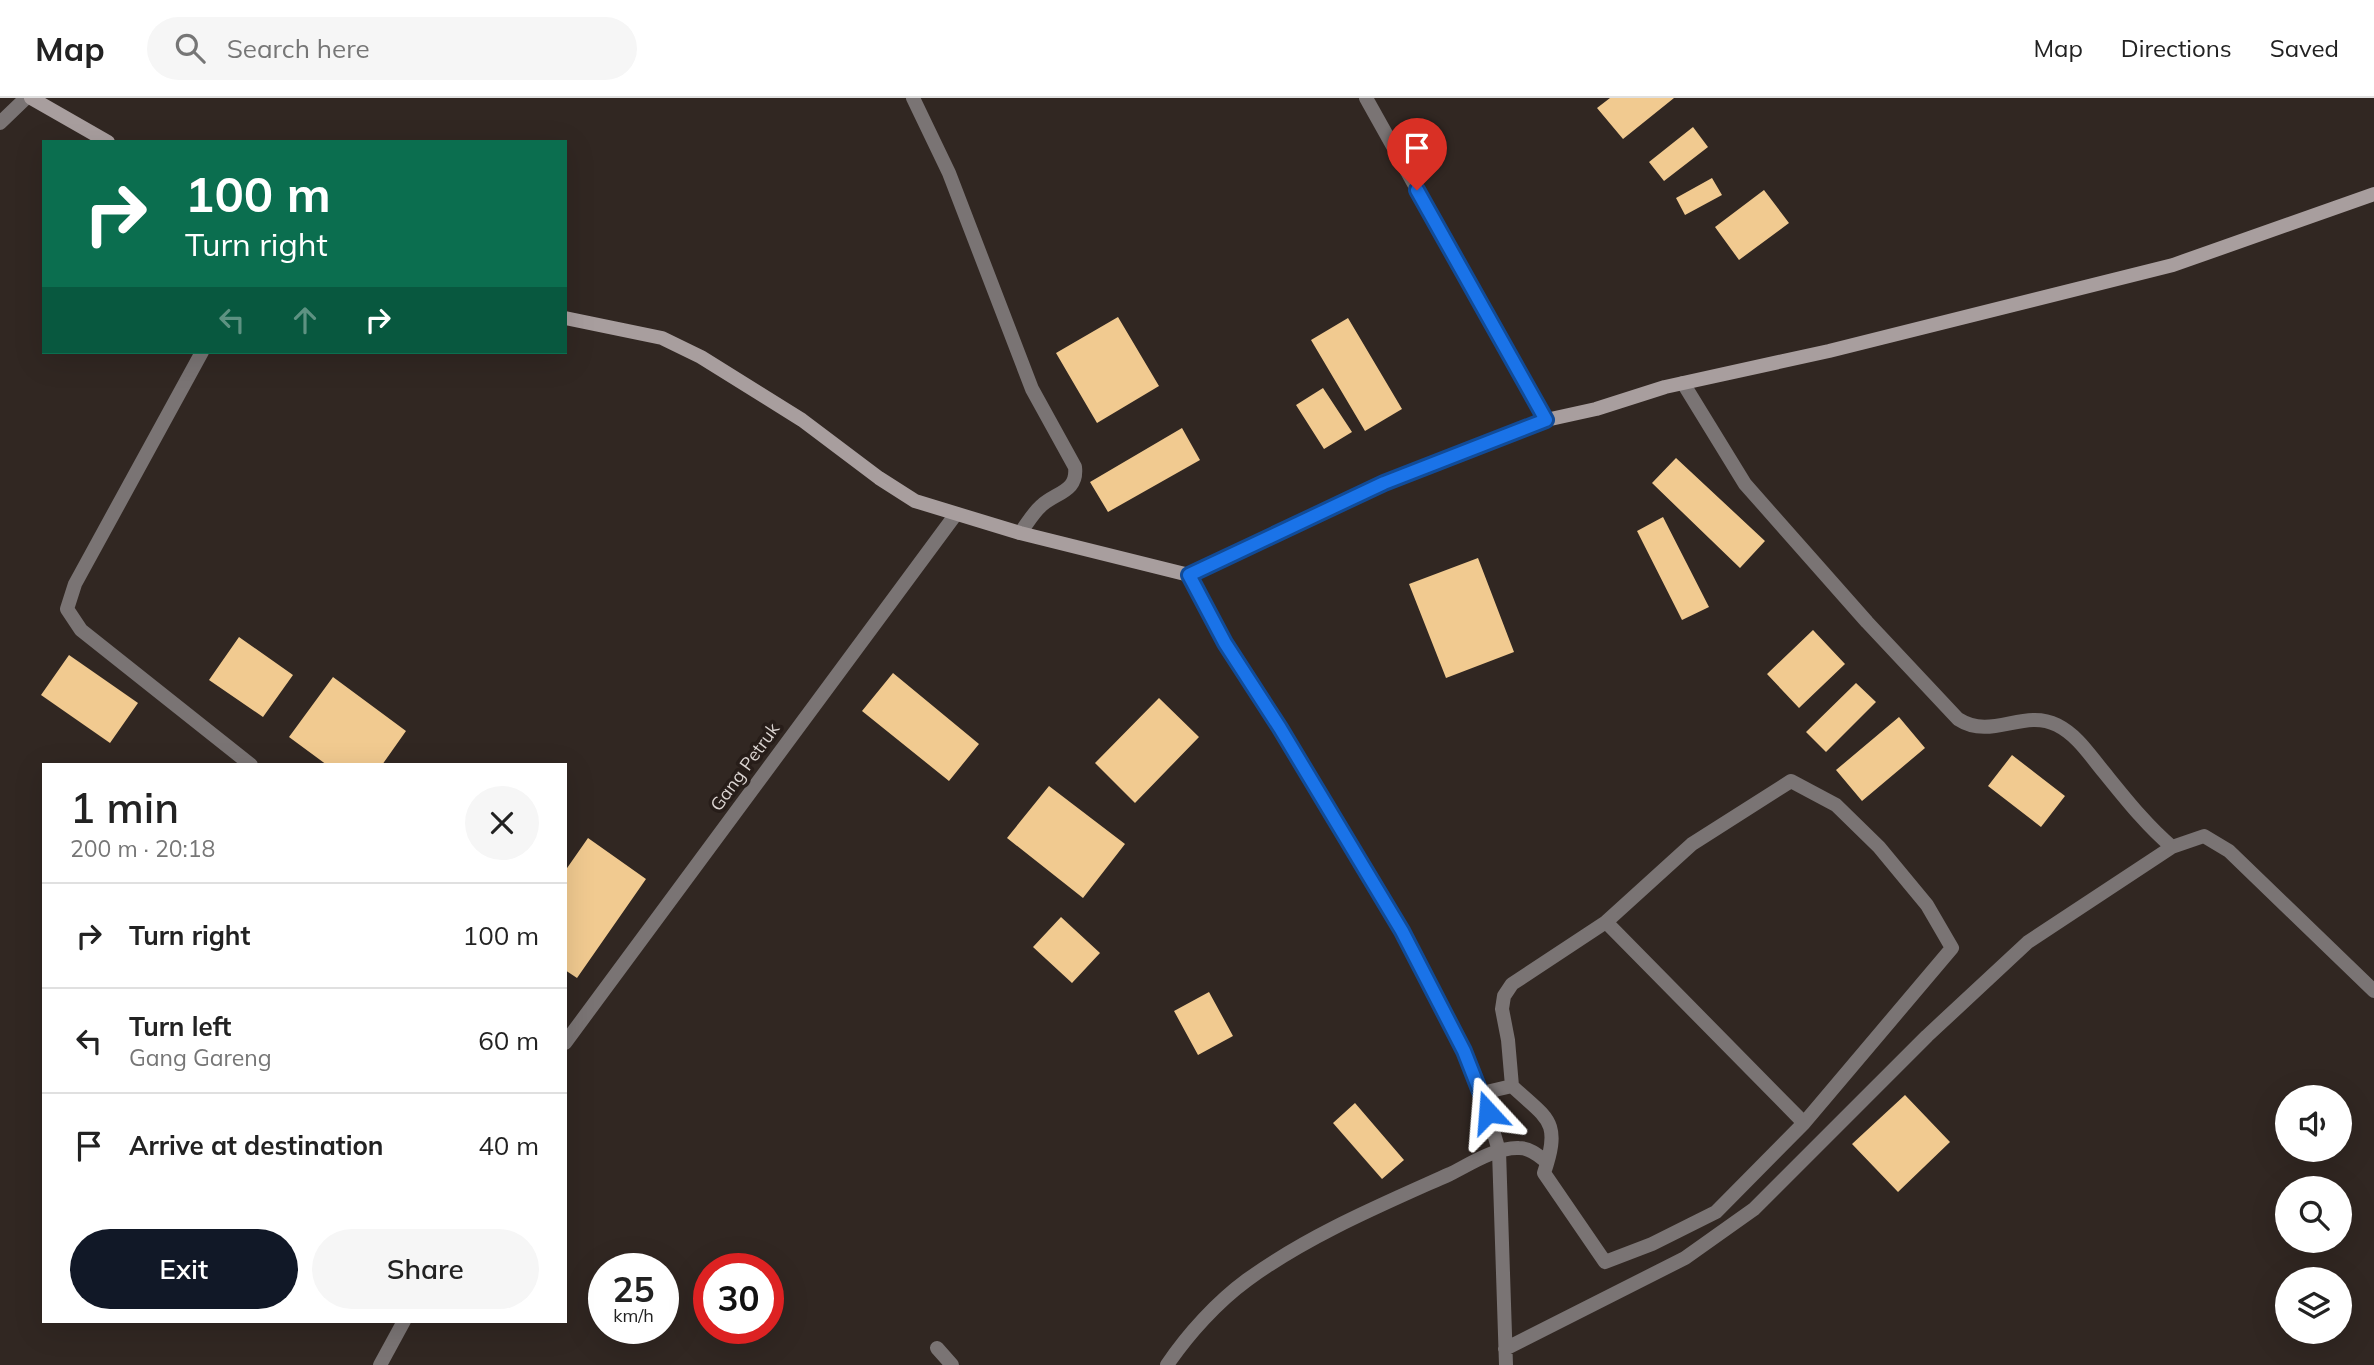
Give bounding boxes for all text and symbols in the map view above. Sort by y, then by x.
search box [147,17,637,80]
text: Map [35,28,105,69]
icon: search [171,29,209,67]
text: Search here [227,32,370,65]
text: Map [2033,33,2083,63]
text: Directions [2121,33,2232,63]
text: Saved [2270,33,2339,63]
pin [1387,118,1447,190]
icon: arrive [1398,129,1436,167]
text: 100 m [185,163,331,224]
icon: right [70,168,161,259]
text: Turn right [185,224,328,264]
icon: left [213,301,251,339]
icon: ahead [286,301,324,339]
icon: right [359,301,397,339]
street label: Gang Petruk [705,717,785,815]
text: 1 min [70,781,179,834]
button: close [465,786,539,860]
text: 200 m · 20:18 [70,834,215,863]
icon: right [70,917,108,955]
text: Turn right [129,919,250,952]
text: 100 m [463,919,539,952]
text: Turn left [129,1010,231,1043]
icon: left [70,1022,108,1060]
text: 60 m [478,1024,539,1057]
text: Gang Gareng [129,1043,272,1072]
position arrow [1451,1075,1525,1149]
map controls [2275,1085,2352,1344]
button: sound [2275,1085,2352,1162]
icon: arrive [70,1127,108,1165]
text: Arrive at destination [129,1129,384,1162]
text: 40 m [478,1129,539,1162]
button: search [2275,1176,2352,1253]
button: Exit [70,1229,298,1309]
button: Share [312,1229,539,1309]
speed limit sign: 30 [693,1253,784,1344]
text: 25 [612,1267,655,1311]
button: layers [2275,1267,2352,1344]
text: km/h [613,1304,654,1327]

